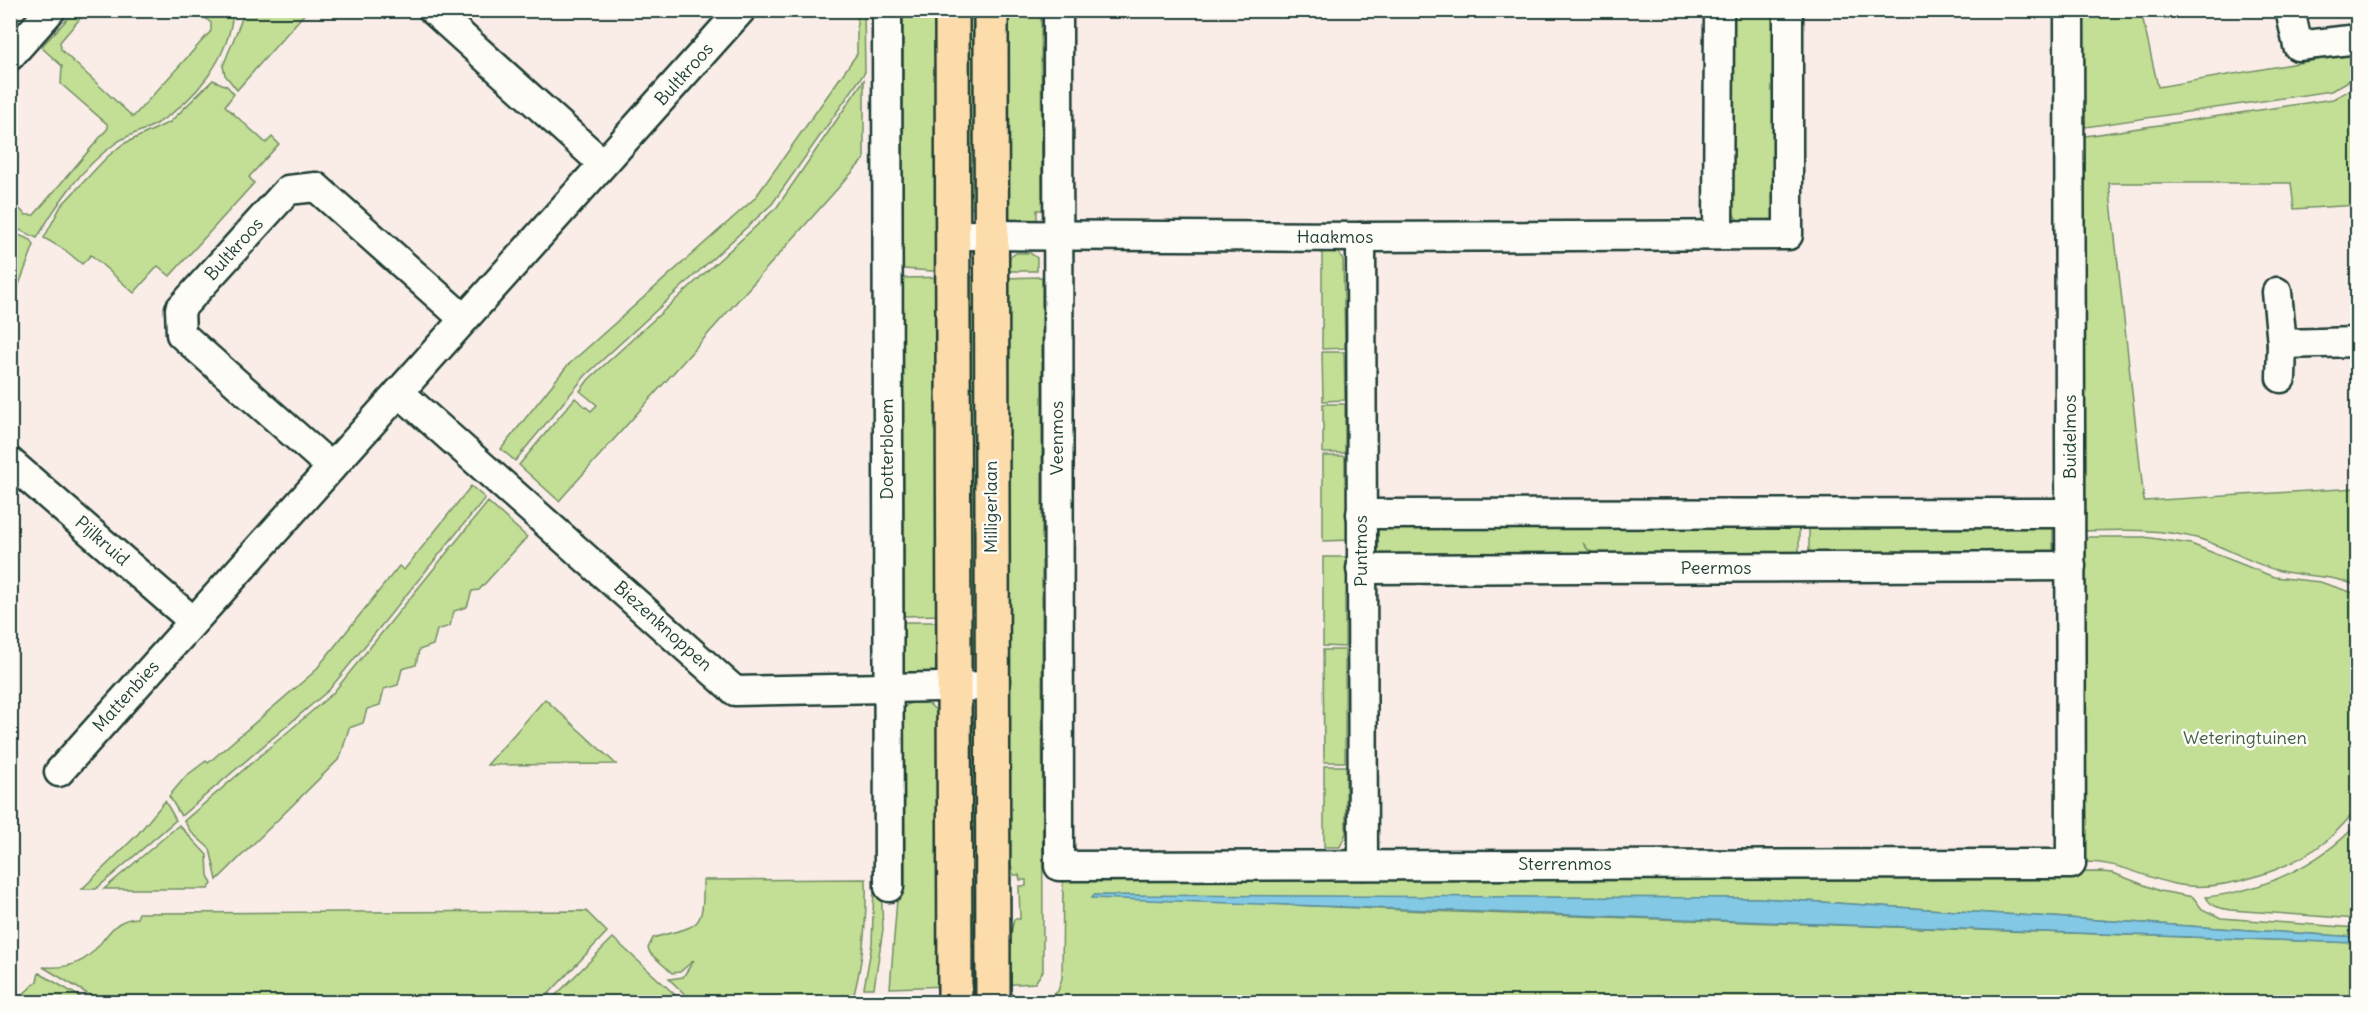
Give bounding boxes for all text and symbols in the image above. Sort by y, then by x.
street label: Bultkroos [649,37,718,110]
street label: Bultkroos [199,212,268,285]
street label: Haakmos [1297,225,1373,248]
street label: Buidelmos [2058,395,2081,479]
street label: Dotterbloem [875,398,898,500]
street label: Veenmos [1045,401,1068,475]
street label: Milligerlaan [979,461,1002,553]
street label: Pijlkruid [70,511,135,571]
street label: Puntmos [1349,515,1372,587]
street label: Peermos [1681,556,1751,579]
street label: Biezenknoppen [609,575,717,676]
street label: Mattenbies [87,655,164,736]
park label: Weteringtuinen [2183,726,2307,749]
street label: Sterrenmos [1518,852,1612,875]

